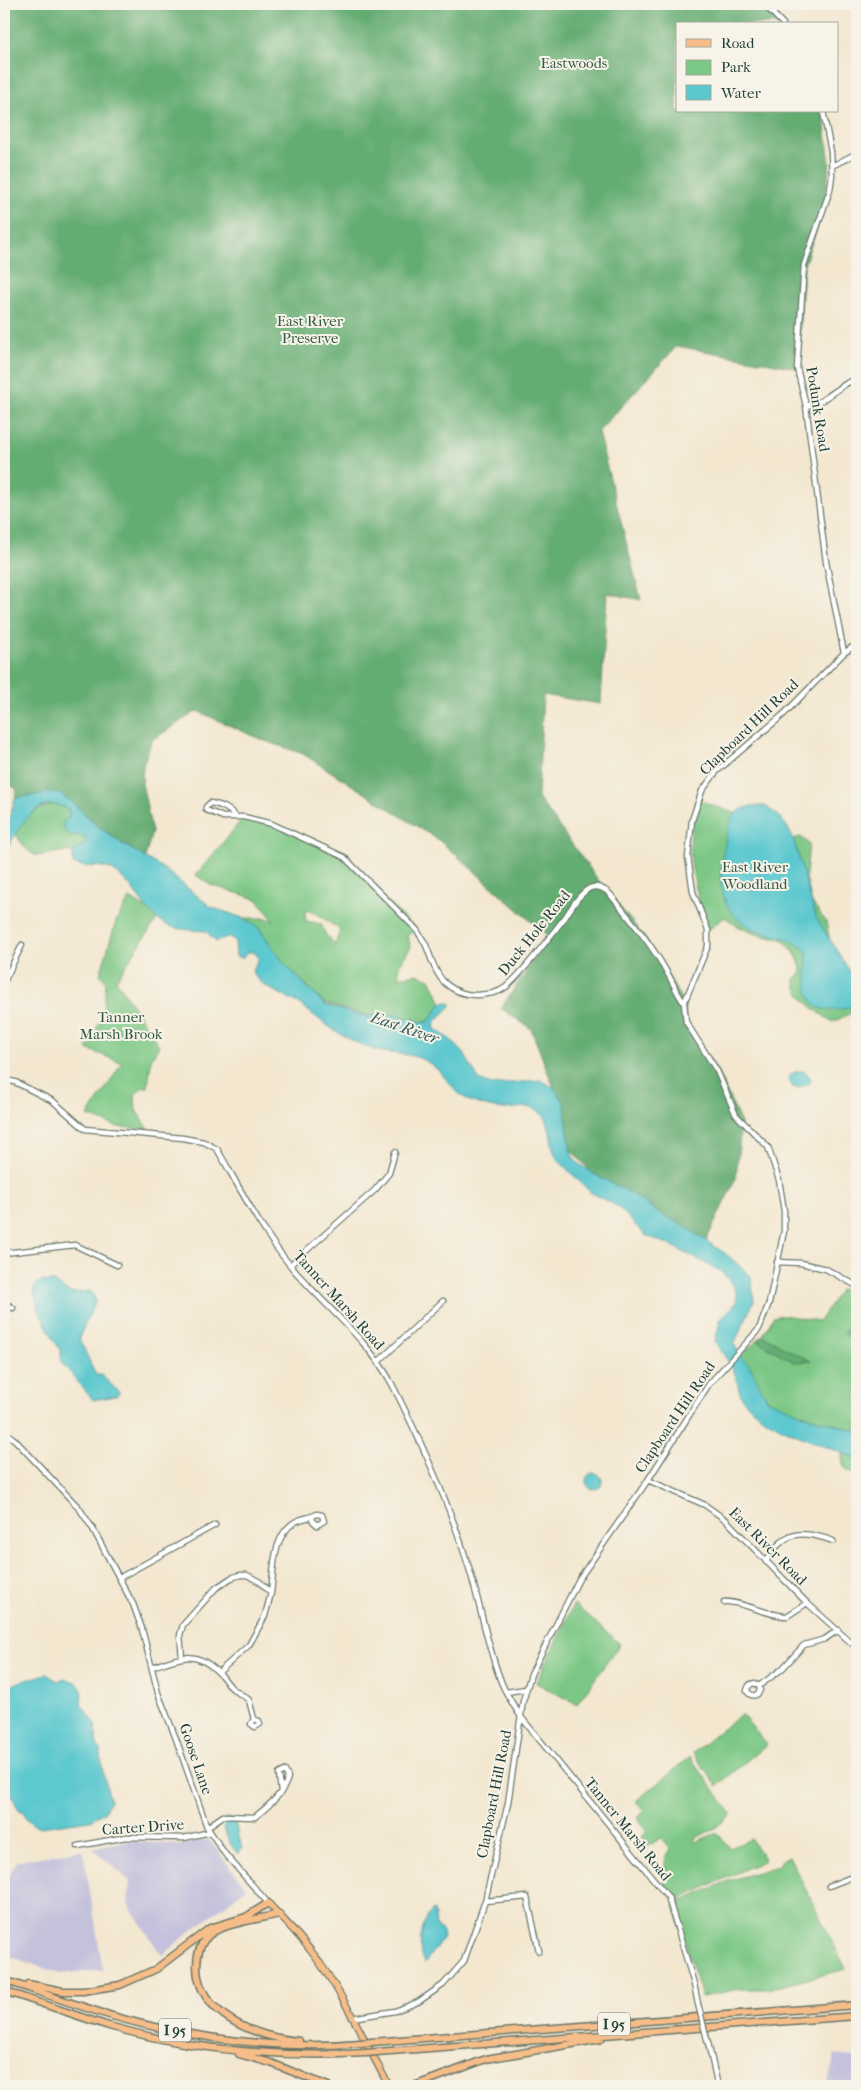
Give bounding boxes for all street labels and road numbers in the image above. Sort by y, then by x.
street label: Podunk Road [802,365,834,454]
street label: Clapboard Hill Road [696,675,803,779]
street label: Duck Hole Road [494,886,574,979]
street label: Tanner Marsh Road [290,1247,389,1354]
street label: Clapboard Hill Road [631,1357,719,1476]
street label: East River Road [725,1503,811,1589]
street label: Goose Lane [175,1721,217,1798]
street label: Clapboard Hill Road [473,1727,515,1860]
street label: Tanner Marsh Road [581,1774,676,1885]
street label: Carter Drive [101,1815,185,1839]
road number: I 95 [598,2012,630,2036]
road number: I 95 [159,2018,191,2042]

